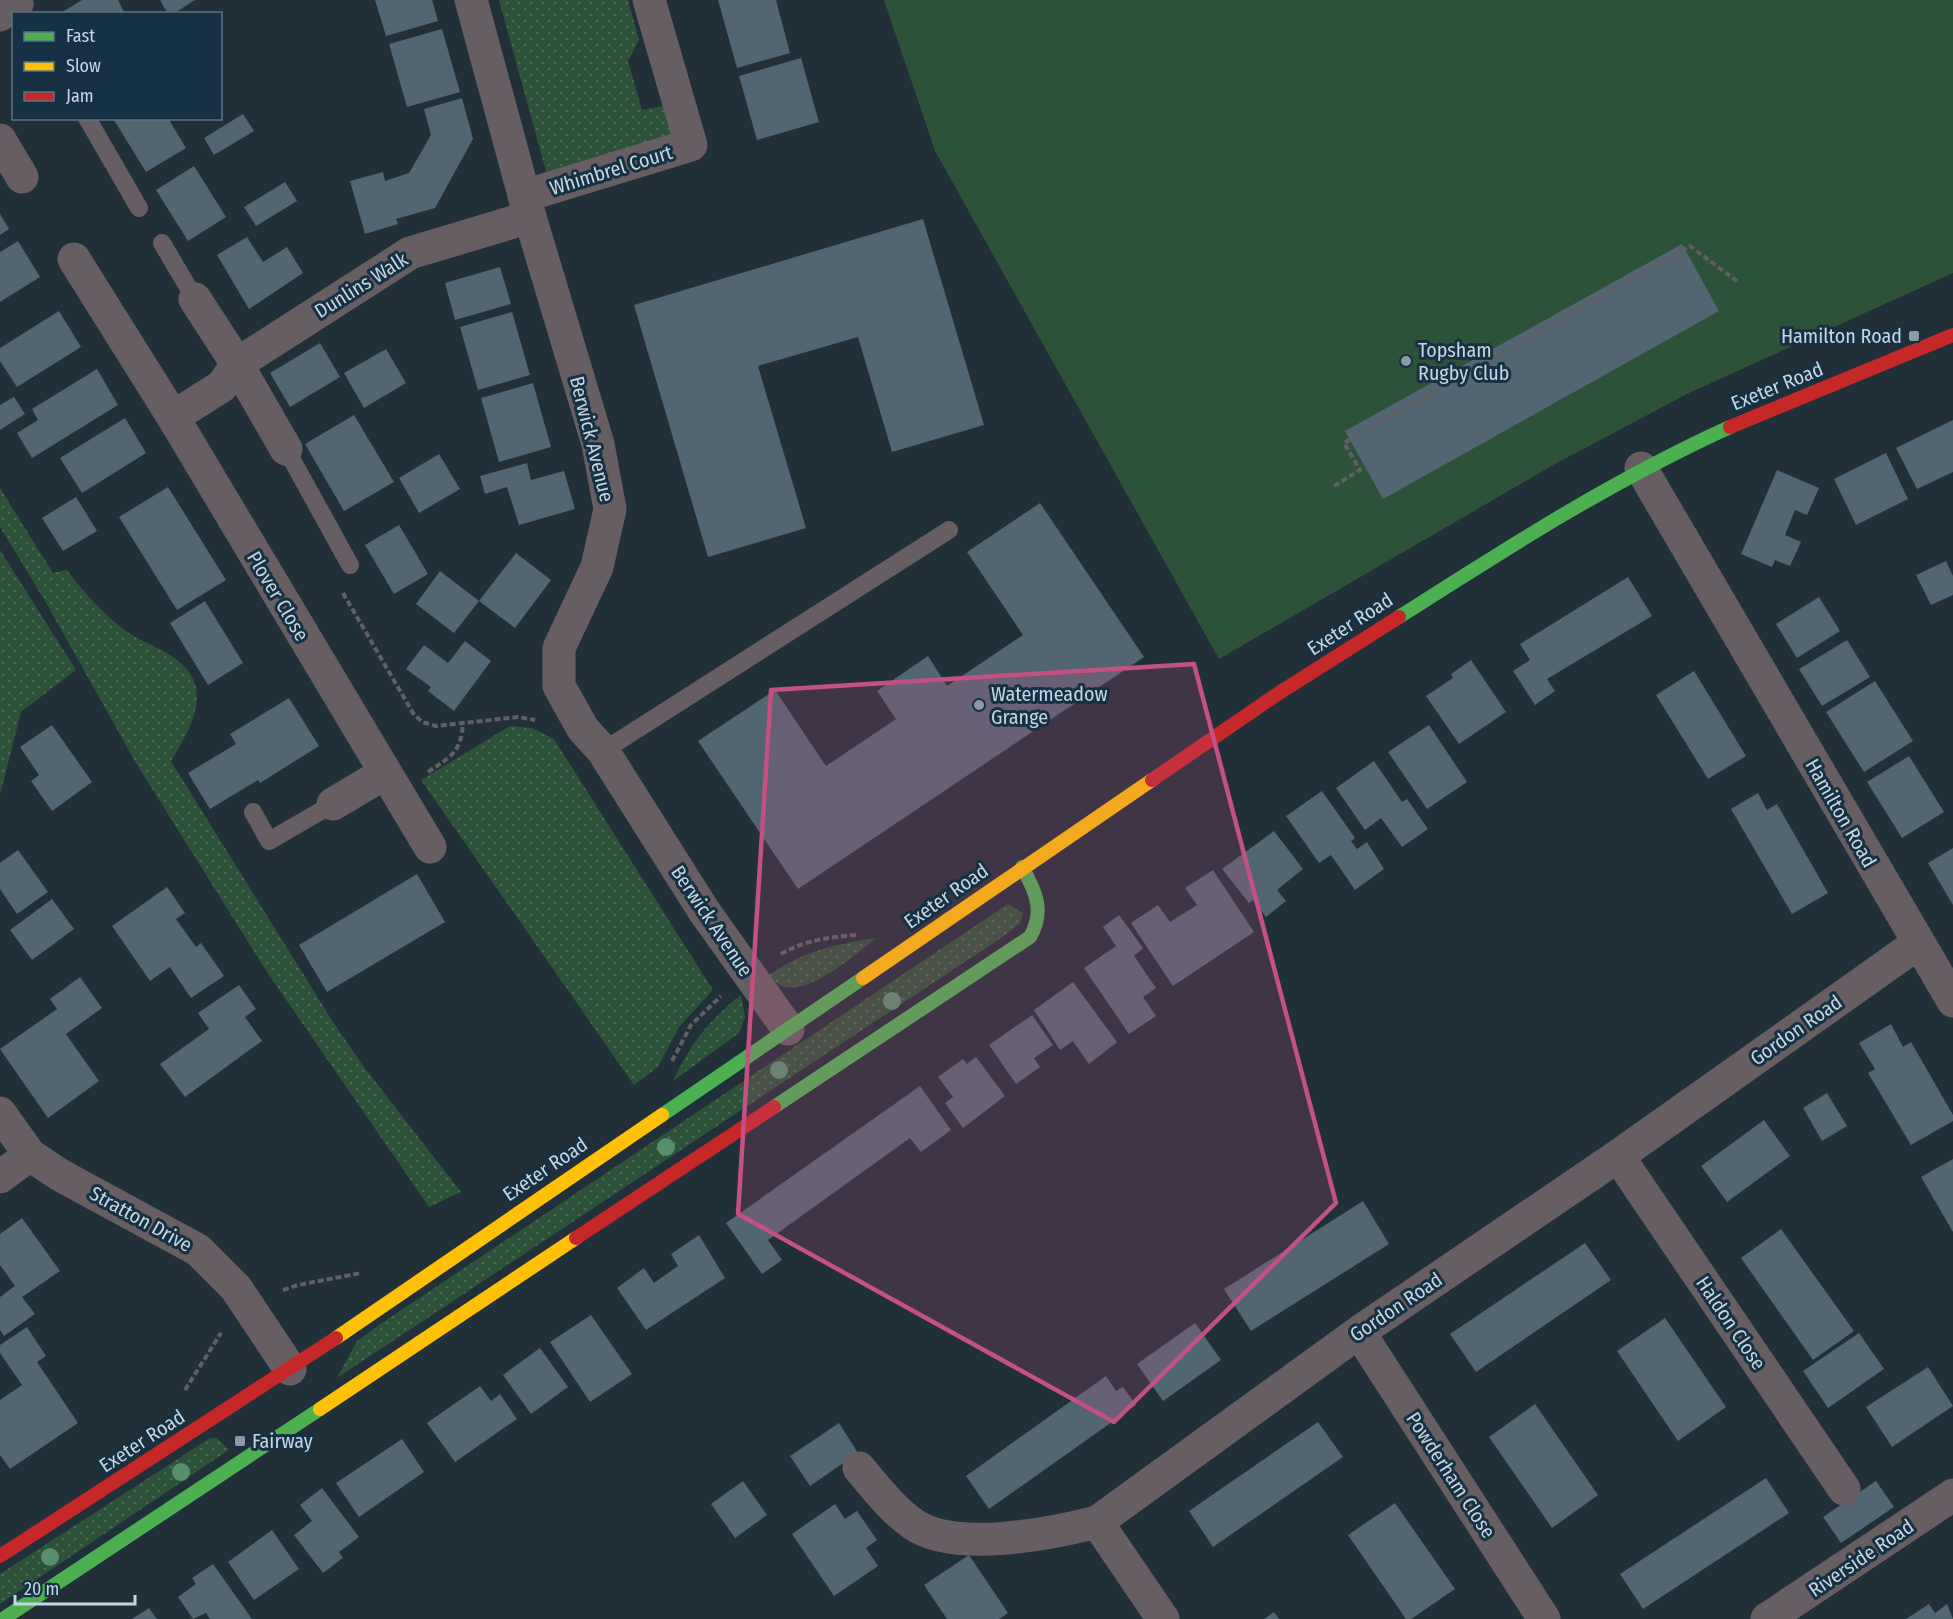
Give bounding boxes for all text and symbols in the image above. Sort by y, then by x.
legend [12,12,222,120]
text: Fast [66,25,95,47]
text: Slow [66,55,101,77]
text: Jam [66,85,94,107]
street label: Whimbrel Court [547,140,676,200]
street label: Dunlins Walk [310,247,413,323]
place label: Hamilton Road [1781,324,1902,348]
marker: Hamilton Road [1907,329,1921,343]
place label: Topsham Rugby Club [1418,338,1509,385]
marker: Topsham Rugby Club [1399,354,1413,368]
street label: Exeter Road [1727,357,1827,415]
street label: Berwick Avenue [565,374,619,504]
street label: Plover Close [242,547,314,645]
street label: Exeter Road [1303,587,1397,661]
place label: Watermeadow Grange [991,682,1108,729]
marker: Watermeadow Grange [972,698,986,712]
street label: Hamilton Road [1800,755,1882,871]
street label: Exeter Road [899,858,993,934]
street label: Berwick Avenue [666,861,758,981]
street label: Gordon Road [1746,990,1846,1070]
street label: Exeter Road [498,1132,592,1206]
street label: Stratton Drive [86,1181,196,1257]
street label: Gordon Road [1345,1267,1447,1347]
street label: Haldon Close [1691,1272,1771,1374]
street label: Exeter Road [95,1404,189,1478]
street label: Powderham Close [1401,1407,1501,1543]
place label: Fairway [252,1429,313,1453]
marker: Fairway [233,1434,247,1448]
street label: Riverside Road [1804,1514,1918,1602]
scale bar [15,1568,135,1606]
text: 20 m [24,1578,59,1600]

